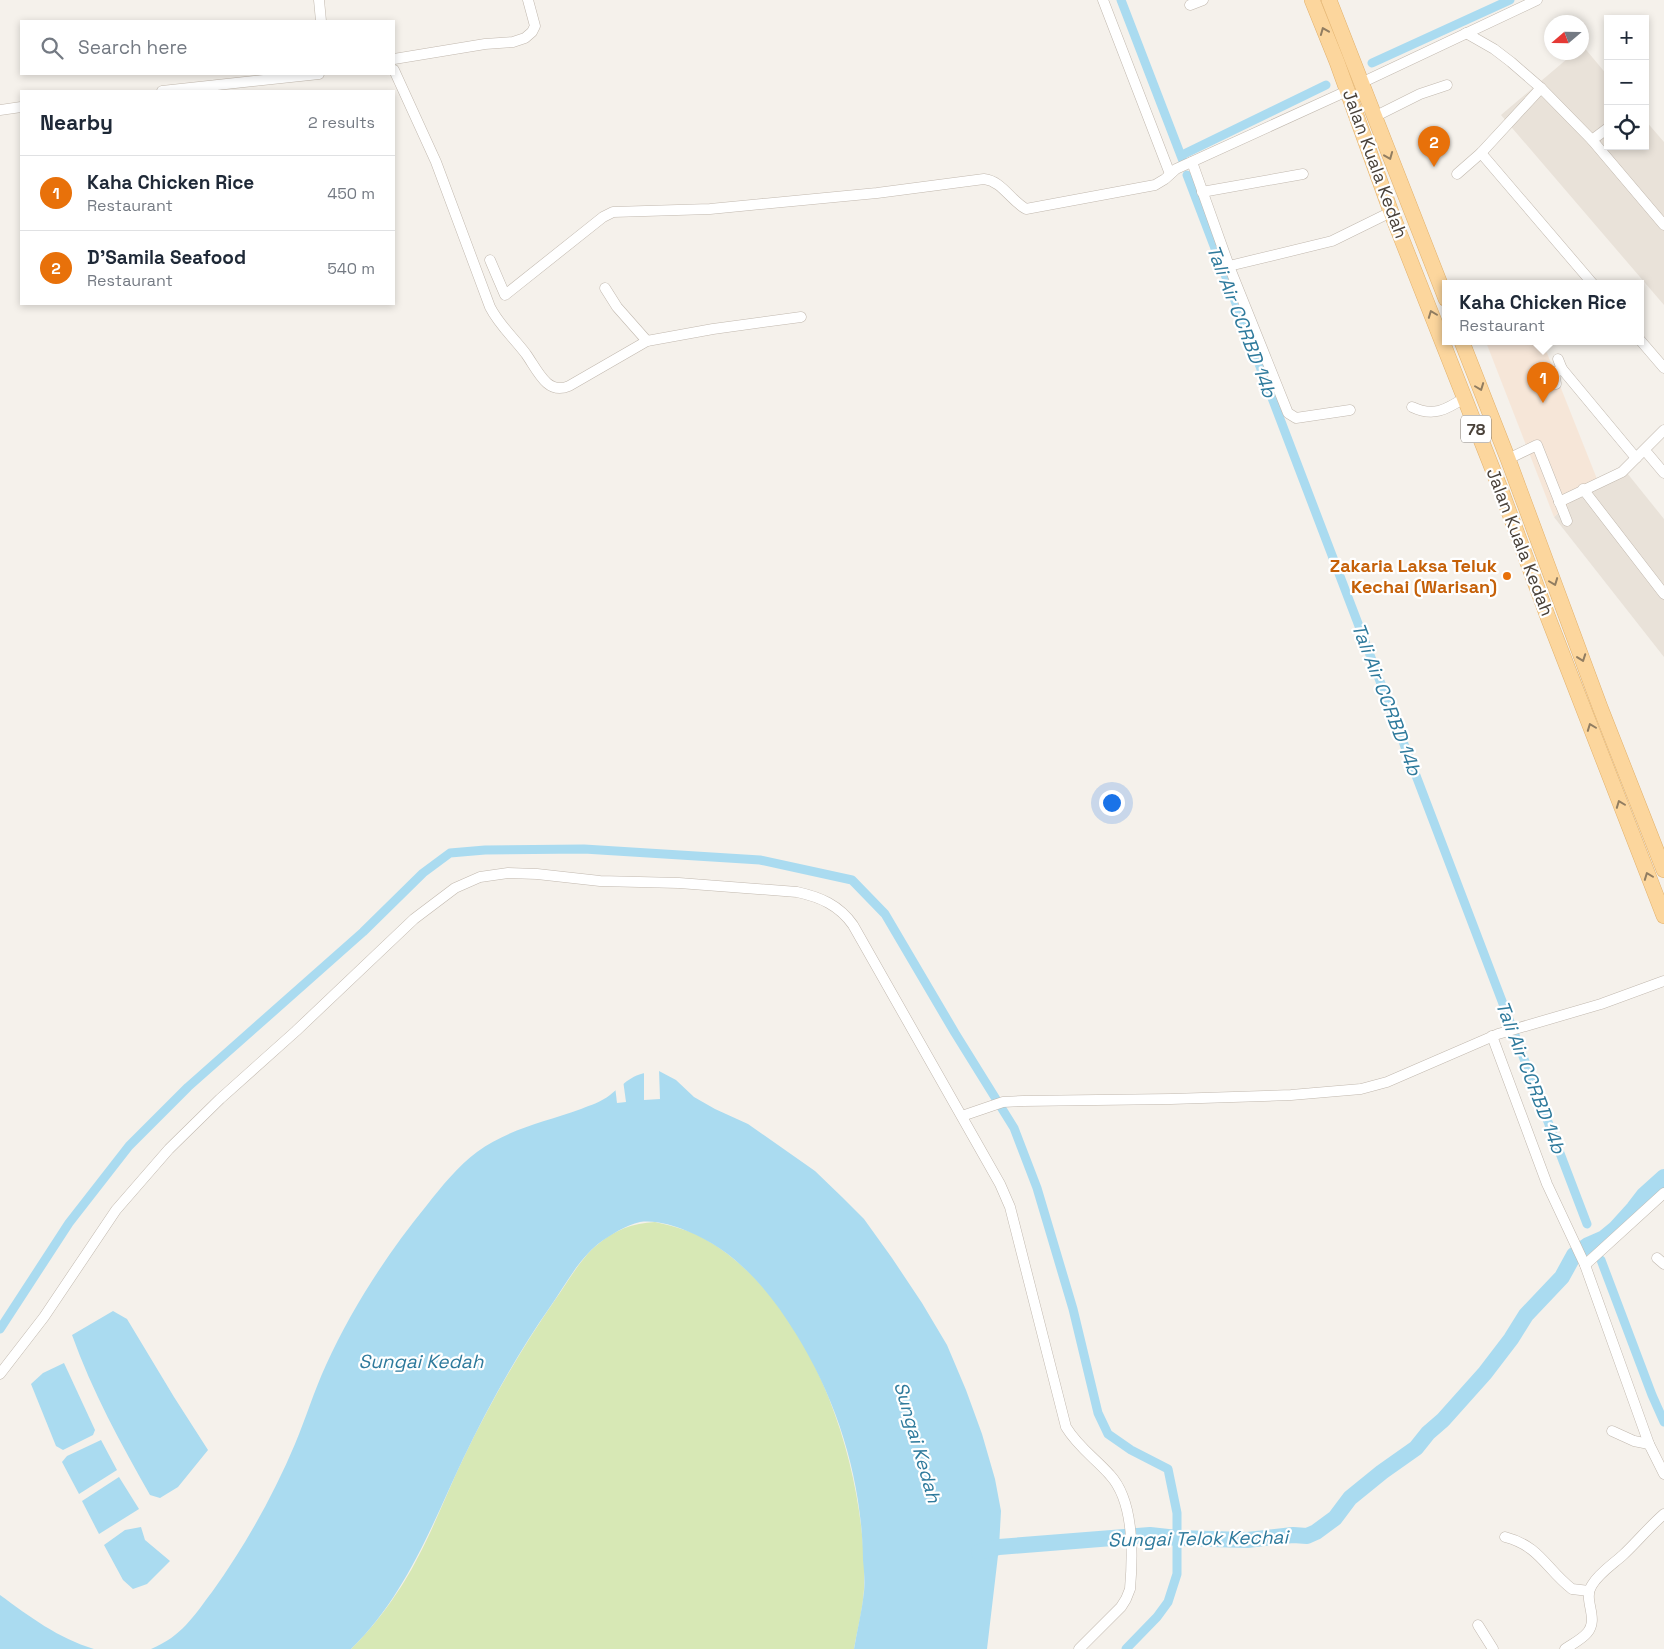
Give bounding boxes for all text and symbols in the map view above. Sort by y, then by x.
north arrow [1544,15,1589,60]
map controls [1604,15,1649,150]
button: + [1604,15,1649,60]
search box [20,20,395,75]
one-way arrow [1320,27,1331,36]
icon: search [38,34,66,62]
text: Search here [78,35,188,60]
button: − [1604,60,1649,105]
street label: Jalan Kuala Kedah [1338,86,1413,241]
button: locate [1604,105,1649,150]
text: Nearby [40,109,113,136]
text: 2 results [308,112,375,133]
pin: 2 [1418,126,1450,167]
one-way arrow [1384,152,1394,160]
text: Kaha Chicken Rice [87,170,254,195]
text: 1 [52,183,60,204]
text: 450 m [327,183,375,204]
text: Restaurant [87,195,173,216]
water label: Tali Air CCRBD 14b [1201,241,1282,402]
text: D'Samila Seafood [87,245,246,270]
text: 2 [51,258,61,279]
text: 540 m [327,258,375,279]
text: Restaurant [87,270,173,291]
popup [1442,280,1644,345]
text: Kaha Chicken Rice [1459,290,1627,315]
one-way arrow [1428,310,1438,319]
text: Restaurant [1459,315,1545,336]
pin: 1 [1527,362,1559,403]
one-way arrow [1474,382,1484,391]
road number: 78 [1461,416,1491,442]
street label: Jalan Kuala Kedah [1482,465,1559,619]
place label: Zakaria Laksa Teluk Kechai (Warisan) [1330,554,1497,598]
marker: Zakaria Laksa Teluk Kechai (Warisan) [1501,570,1513,582]
one-way arrow [1548,577,1558,586]
water label: Tali Air CCRBD 14b [1346,619,1427,780]
one-way arrow [1576,653,1586,662]
one-way arrow [1587,723,1597,732]
your location [1099,790,1125,816]
one-way arrow [1616,800,1626,809]
one-way arrow [1644,872,1654,881]
water label: Tali Air CCRBD 14b [1490,997,1571,1158]
water label: Sungai Kedah [359,1349,484,1374]
water label: Sungai Kedah [888,1379,947,1506]
water label: Sungai Telok Kechai [1108,1524,1291,1553]

